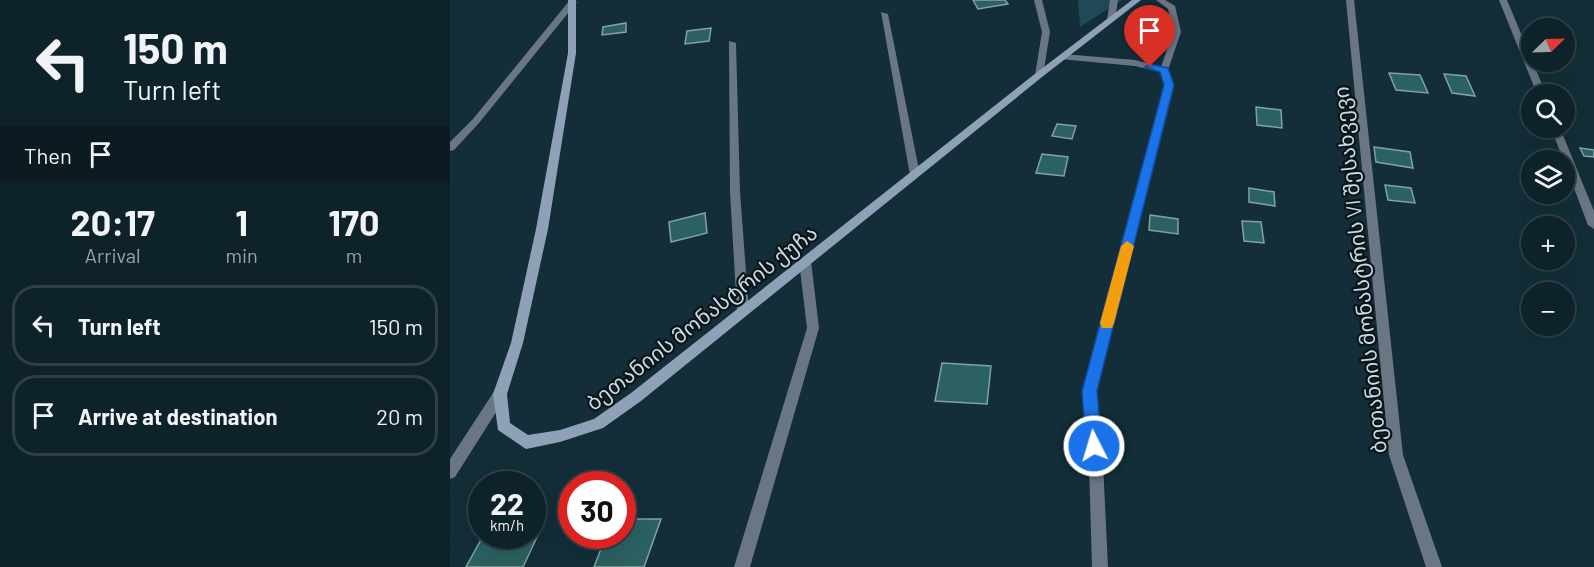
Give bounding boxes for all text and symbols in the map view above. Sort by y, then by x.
pin [1124,5,1175,67]
icon: arrive [1133,14,1166,47]
north arrow [1521,18,1575,72]
map controls [1521,18,1575,336]
text: 150 m [123,22,228,72]
icon: left [24,24,102,102]
text: Turn left [123,73,221,105]
button: search [1521,84,1575,138]
street label: ბეთანიის მონასტრის VI შესახვევი [1327,85,1392,455]
icon: arrive [84,138,117,171]
text: Then [24,142,72,168]
button: layers [1521,150,1575,204]
text: 20:17 [71,200,155,243]
text: 1 [235,200,248,243]
text: 170 [328,200,379,243]
button: + [1521,216,1575,270]
street label: ბეთანიის მონასტრის ქუჩა [581,219,822,416]
text: Arrival [85,243,141,267]
text: min [225,243,258,267]
text: m [346,243,362,267]
button: − [1521,282,1575,336]
icon: left [27,309,60,342]
text: Turn left [78,313,161,339]
text: 150 m [369,313,423,339]
icon: arrive [27,399,60,432]
text: Arrive at destination [78,403,277,429]
text: 20 m [376,403,423,429]
position arrow [1062,414,1126,478]
speed limit sign: 30 [558,471,636,549]
text: 22 [490,485,524,521]
text: km/h [490,516,524,534]

